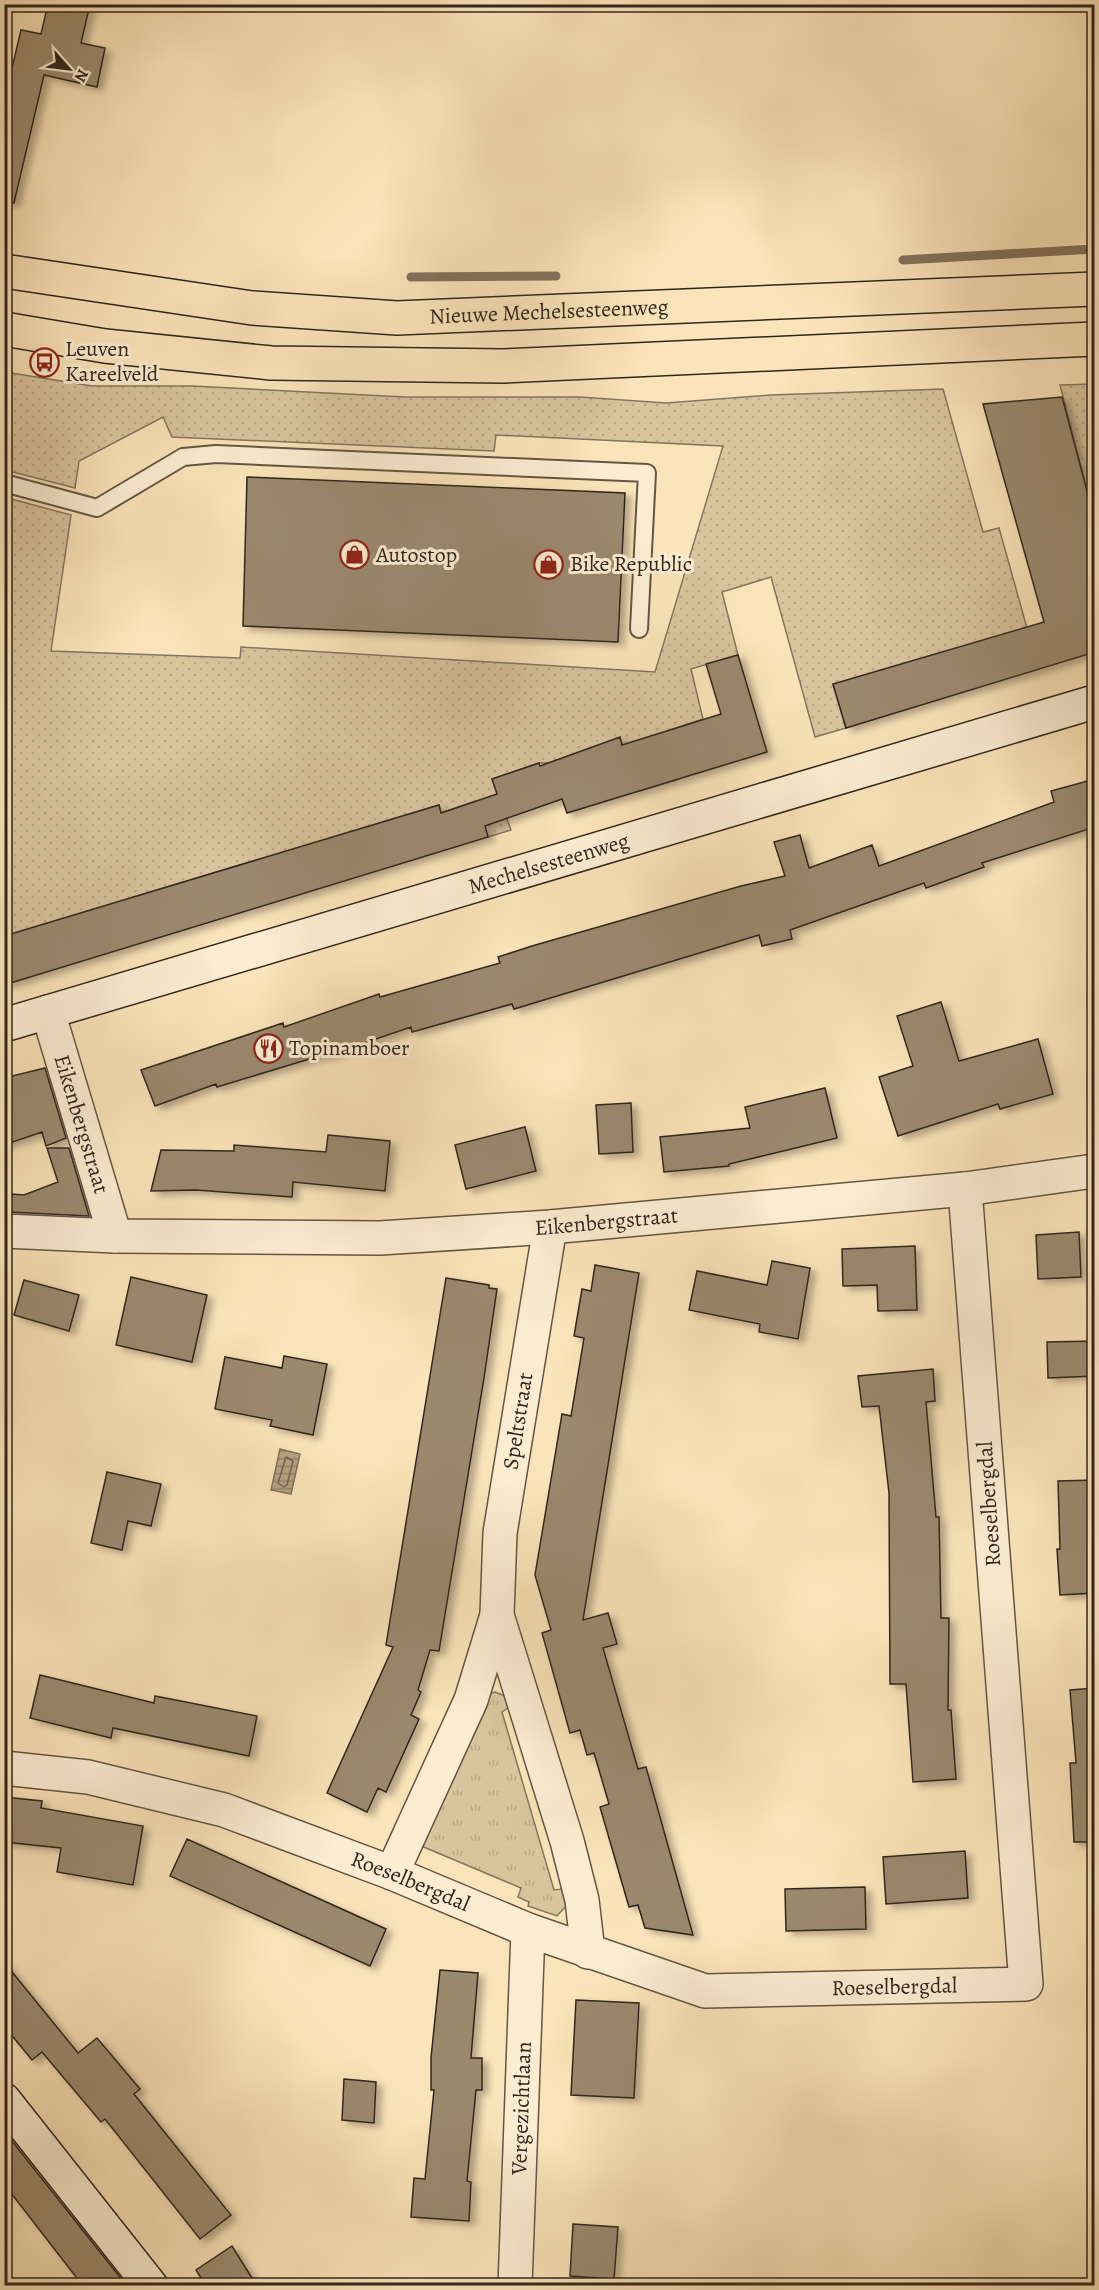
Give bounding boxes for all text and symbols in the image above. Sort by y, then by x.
north arrow [39,39,99,99]
text: N [69,65,94,86]
street label: Nieuwe Mechelsesteenweg [429,292,669,332]
place label: Leuven Kareelveld [65,334,159,389]
bus stop icon: Leuven Kareelveld [28,346,60,378]
shop icon: Autostop [339,539,371,571]
place label: Autostop [375,540,457,570]
shop icon: Bike Republic [533,548,565,580]
place label: Bike Republic [570,549,692,579]
street label: Mechelsesteenweg [465,826,633,902]
restaurant icon: Topinamboer [252,1032,284,1064]
place label: Topinamboer [289,1033,410,1063]
street label: Eikenbergstraat [47,1051,116,1197]
street label: Eikenbergstraat [534,1200,679,1243]
street label: Speltstraat [496,1370,540,1472]
street label: Roeselbergdal [970,1440,1008,1568]
street label: Roeselbergdal [347,1844,474,1919]
street label: Roeselbergdal [831,1971,958,2003]
street label: Vergezichtlaan [504,2041,539,2176]

